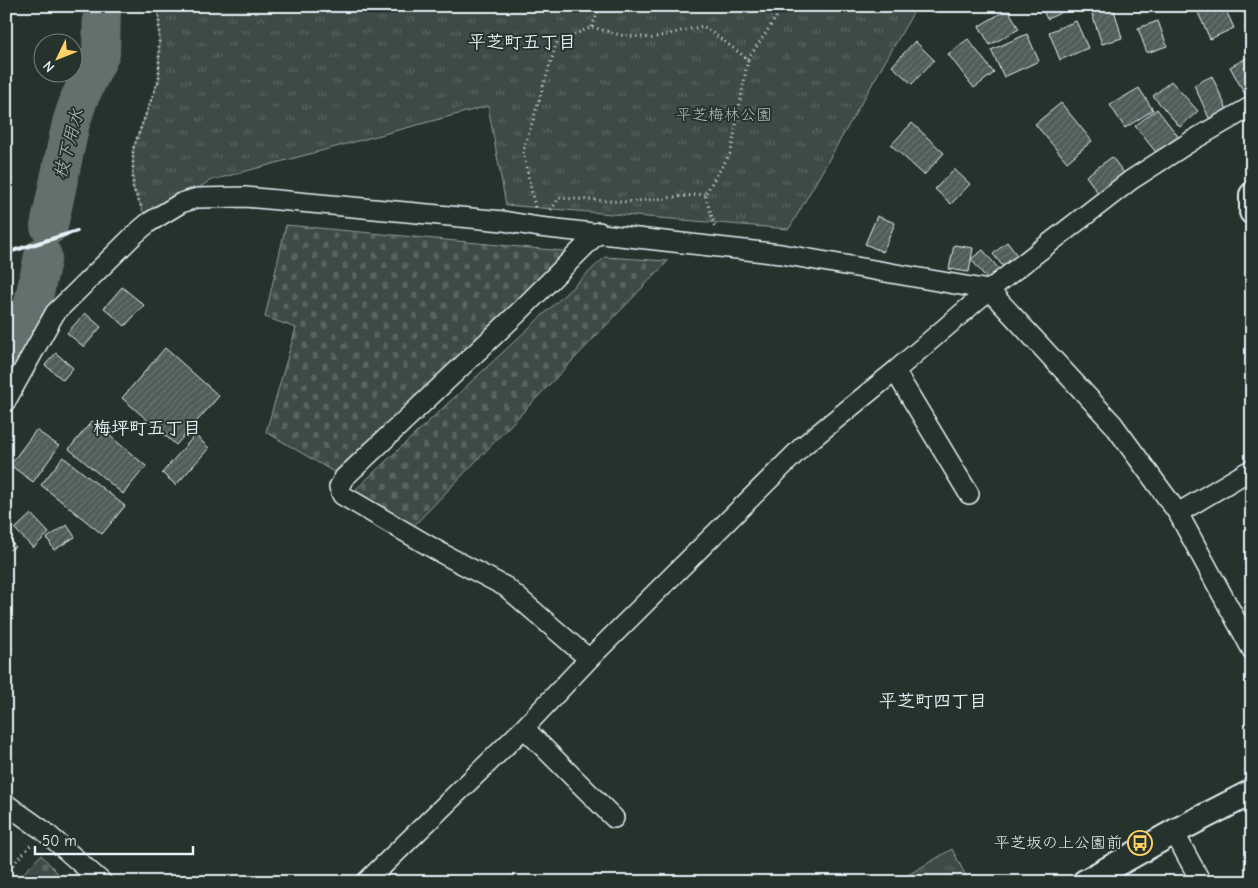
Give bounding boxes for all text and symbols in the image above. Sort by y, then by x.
north arrow [32,32,82,82]
district label: 平芝町五丁目 [468,32,576,53]
text: N [40,57,58,76]
park label: 平芝梅林公園 [676,106,772,124]
water label: 枝下用水 [50,107,88,181]
district label: 梅坪町五丁目 [93,418,201,439]
district label: 平芝町四丁目 [879,691,987,712]
scale bar [35,823,192,855]
bus stop icon: 平芝坂の上公園前 [1127,830,1153,856]
text: 50 m [42,832,77,850]
place label: 平芝坂の上公園前 [994,834,1122,852]

